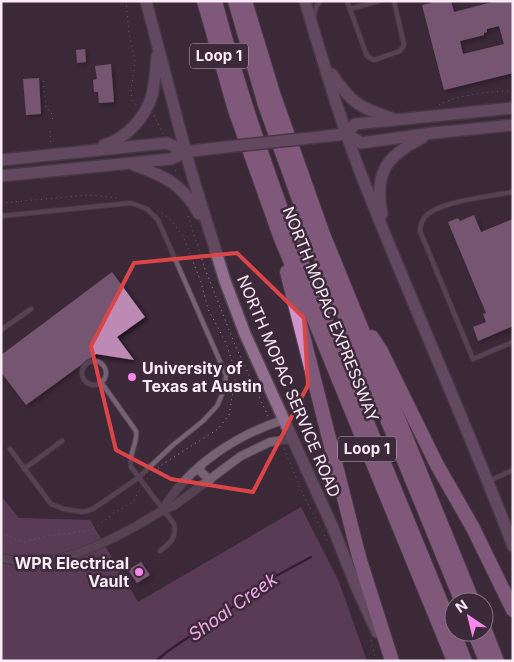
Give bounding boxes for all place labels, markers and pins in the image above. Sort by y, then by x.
place label: University of Texas at Austin [142,358,262,396]
marker: University of Texas at Austin [126,371,138,383]
place label: WPR Electrical Vault [15,553,129,591]
marker: WPR Electrical Vault [133,566,145,578]

